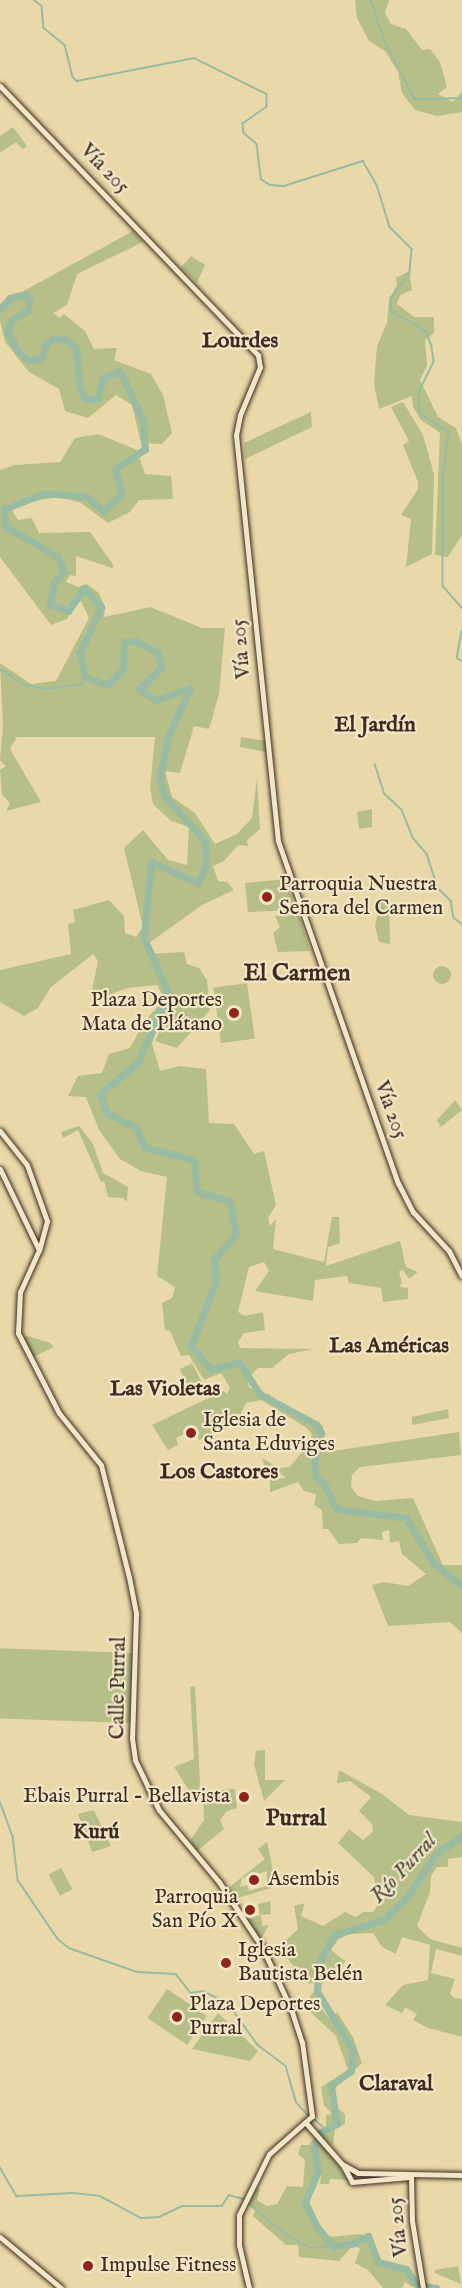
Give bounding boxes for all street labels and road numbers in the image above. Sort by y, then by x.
street label: Vía 205 [74,139,134,199]
street label: Vía 205 [227,618,257,680]
street label: Vía 205 [368,1077,412,1143]
street label: Calle Purral [106,1636,132,1740]
street label: Vía 205 [383,2196,415,2258]

